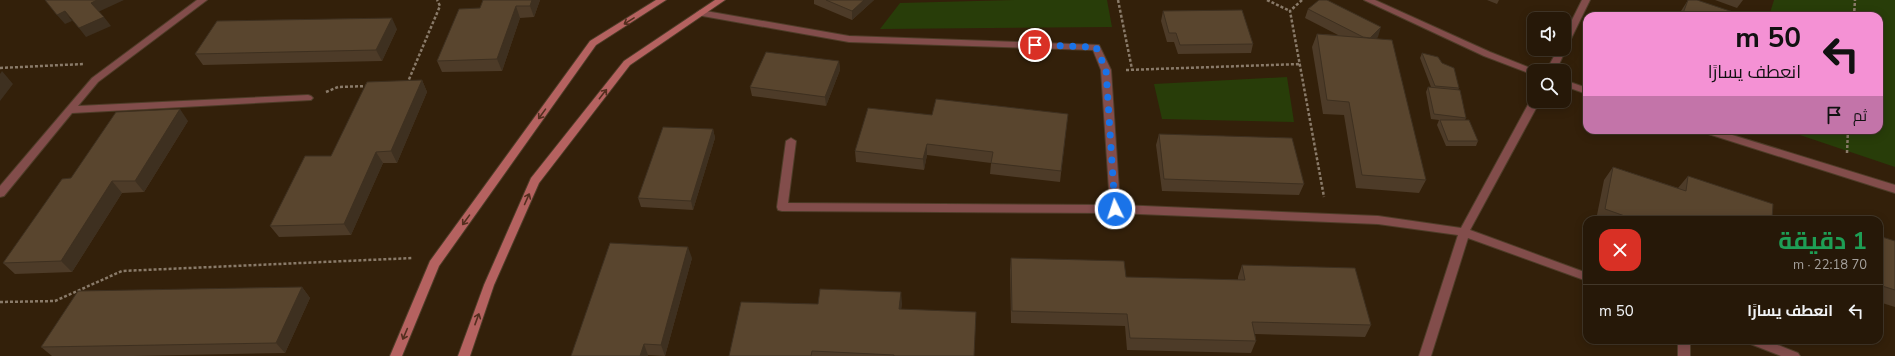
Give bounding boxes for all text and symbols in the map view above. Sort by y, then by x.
map controls [1527,12,1571,108]
button: sound [1527,12,1571,56]
one-way arrow [623,17,635,25]
text: 50 m [1735,19,1801,57]
pin [1018,28,1052,62]
icon: left [1815,28,1867,80]
icon: arrive [1024,34,1046,56]
text: انعطف يسارًا [1708,60,1801,84]
button: search [1527,64,1571,108]
one-way arrow [599,89,607,100]
icon: arrive [1823,104,1845,126]
text: ثم [1853,106,1867,126]
one-way arrow [538,108,546,119]
position arrow [1094,188,1136,230]
one-way arrow [524,194,531,206]
one-way arrow [462,214,470,225]
text: 1 دقيقة [1778,225,1867,257]
button: close [1599,229,1641,271]
text: 70 m · 22:18 [1793,256,1867,274]
icon: left [1845,300,1867,322]
text: 50 m [1599,301,1634,321]
text: انعطف يسارًا [1747,301,1833,321]
one-way arrow [474,313,481,326]
one-way arrow [401,327,408,339]

